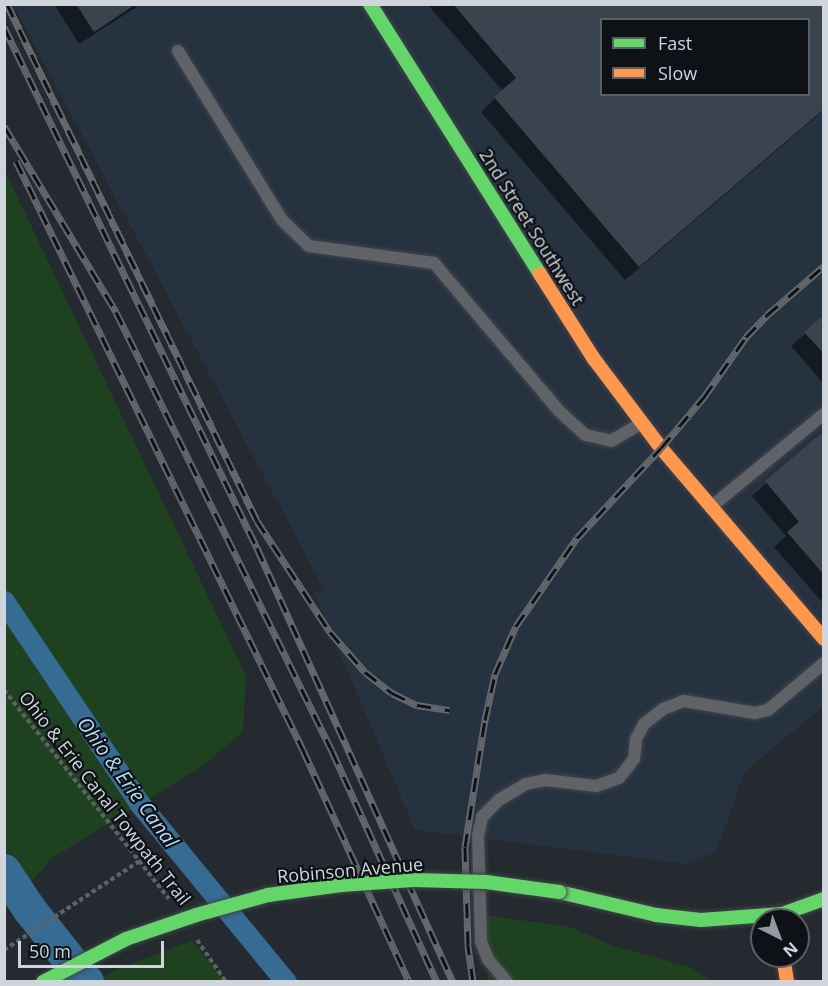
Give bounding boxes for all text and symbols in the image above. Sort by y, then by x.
legend [600,18,810,96]
text: Fast [658,31,692,55]
text: Slow [658,61,697,85]
street label: 2nd Street Southwest [475,145,589,309]
street label: Ohio & Erie Canal Towpath Trail [15,687,195,909]
water label: Ohio & Erie Canal [73,712,183,852]
street label: Robinson Avenue [276,853,424,887]
north arrow [750,908,810,968]
scale bar [21,929,166,967]
text: N [779,937,803,962]
text: 50 m [29,939,71,963]

